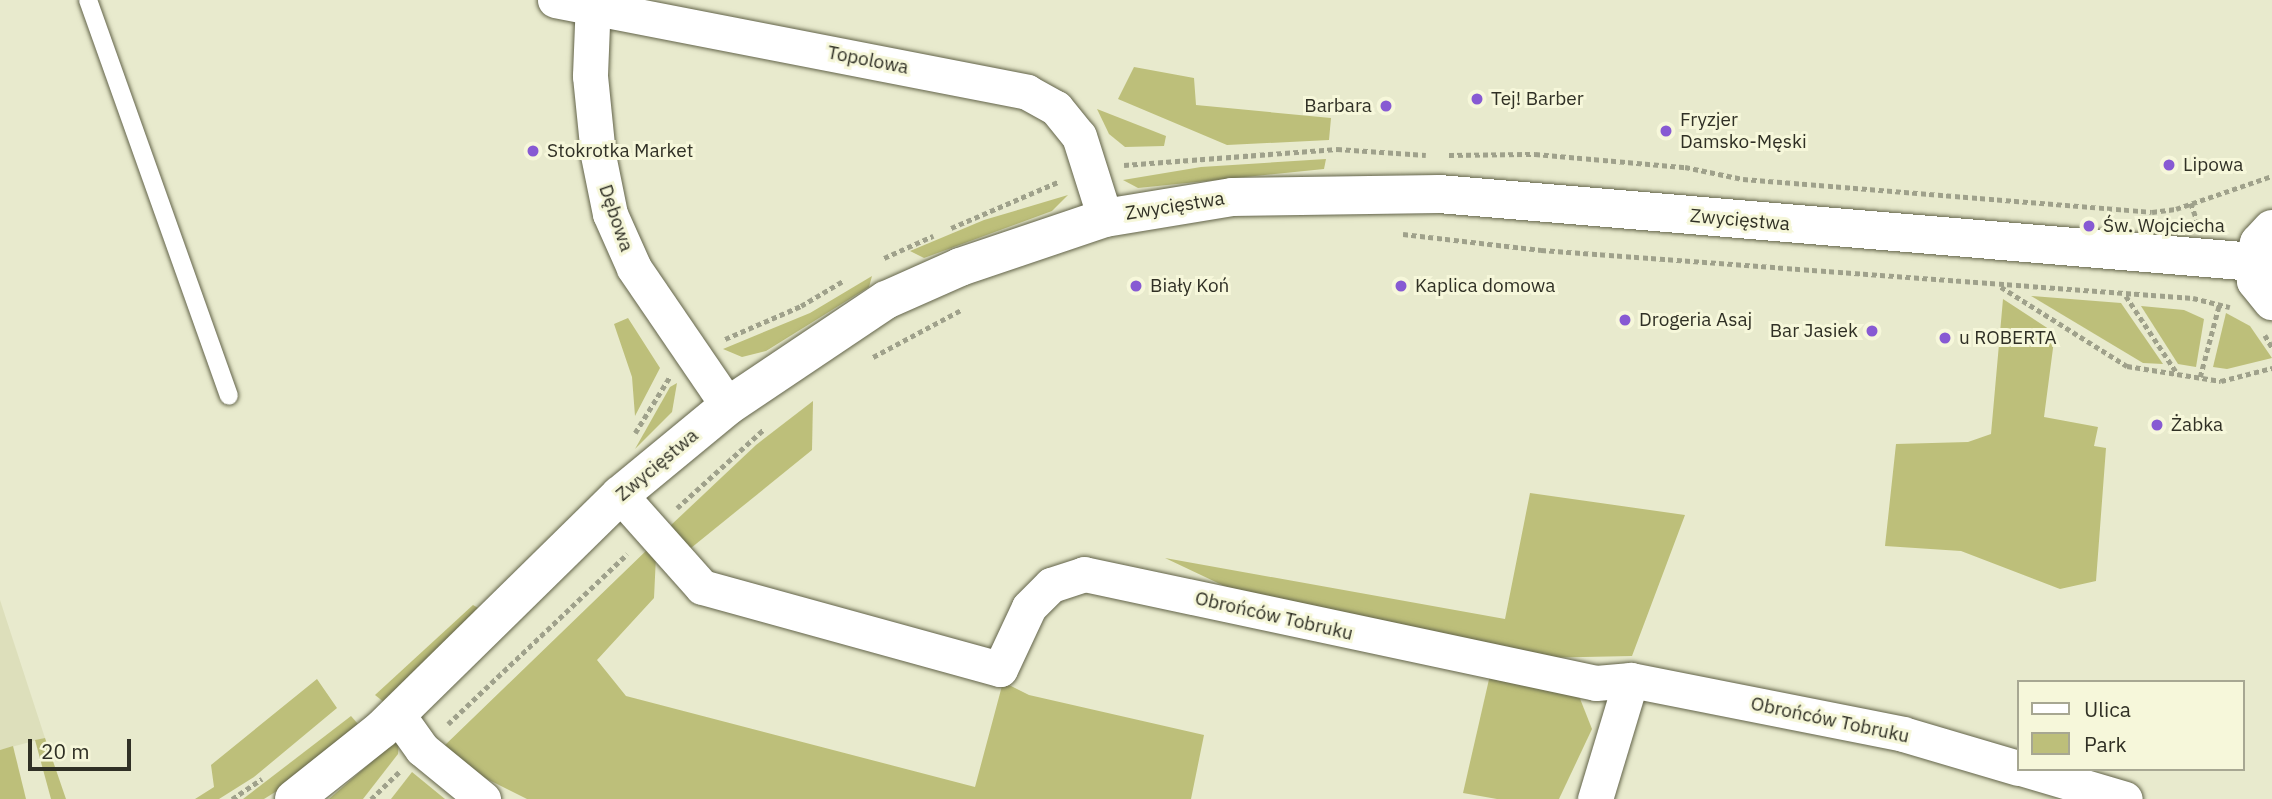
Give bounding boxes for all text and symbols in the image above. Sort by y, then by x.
street label: Topolowa [825,41,911,79]
place label: Tej! Barber [1491,88,1584,110]
marker: Tej! Barber [1469,91,1485,107]
place label: Barbara [1304,95,1372,117]
marker: Barbara [1378,98,1394,114]
place label: Fryzjer Damsko-Męski [1680,109,1807,153]
marker: Fryzjer Damsko-Męski [1658,123,1674,139]
place label: Stokrotka Market [547,140,693,162]
marker: Stokrotka Market [525,143,541,159]
place label: Lipowa [2183,154,2243,176]
marker: Lipowa [2161,157,2177,173]
street label: Dębowa [594,182,638,254]
street label: Zwycięstwa [1124,187,1226,225]
street label: Zwycięstwa [1689,204,1791,236]
place label: Św. Wojciecha [2103,215,2225,237]
marker: Św. Wojciecha [2081,218,2097,234]
place label: Biały Koń [1150,275,1229,297]
place label: Kaplica domowa [1415,275,1555,297]
marker: Biały Koń [1128,278,1144,294]
marker: Kaplica domowa [1393,278,1409,294]
place label: Drogeria Asaj [1639,309,1752,331]
marker: Drogeria Asaj [1617,312,1633,328]
place label: Bar Jasiek [1770,320,1858,342]
marker: Bar Jasiek [1864,323,1880,339]
place label: u ROBERTA [1959,327,2057,349]
marker: u ROBERTA [1937,330,1953,346]
place label: Żabka [2171,414,2223,436]
marker: Żabka [2149,417,2165,433]
street label: Zwycięstwa [611,424,703,506]
street label: Obrońców Tobruku [1193,587,1355,645]
legend [2016,680,2244,771]
street label: Obrońców Tobruku [1749,692,1911,748]
text: Ulica [2084,695,2131,723]
scale bar [32,726,135,770]
text: Park [2084,730,2127,758]
text: 20 m [41,737,90,765]

